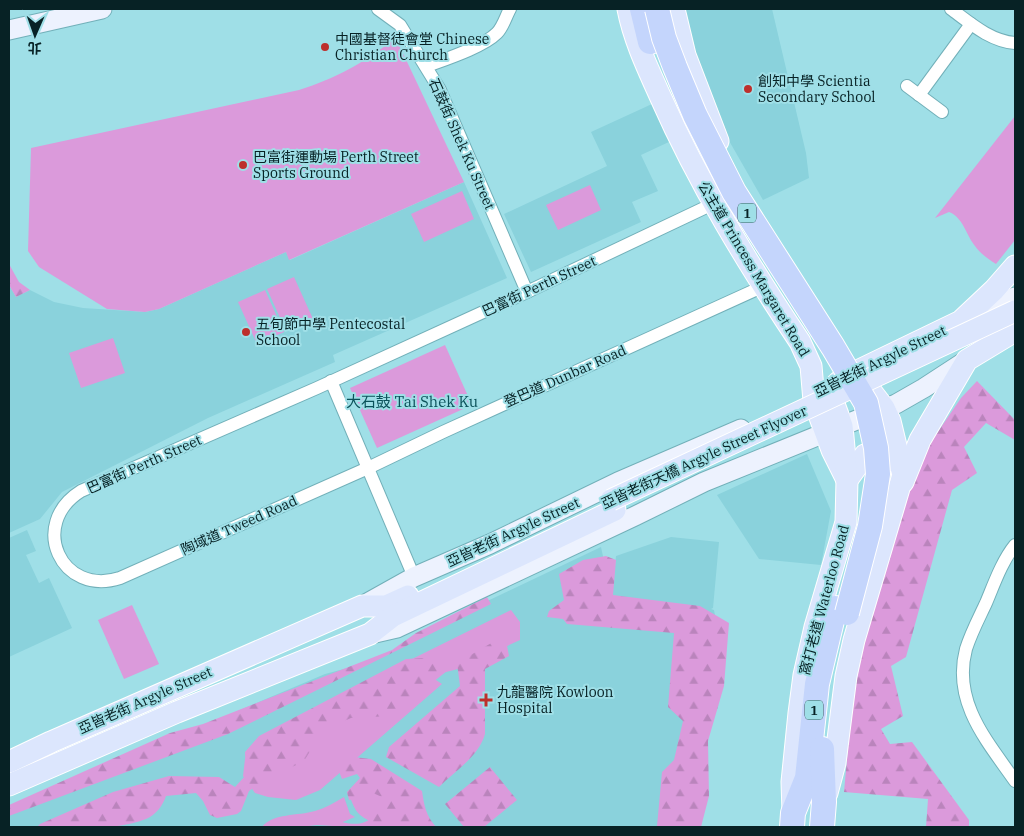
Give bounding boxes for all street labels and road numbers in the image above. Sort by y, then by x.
street label: 石鼓街 Shek Ku Street [425,76,499,213]
street label: 公主道 Princess Margaret Road [694,178,814,360]
road number: 1 [738,204,756,222]
street label: 巴富街 Perth Street [479,252,599,320]
street label: 亞皆老街 Argyle Street [811,321,949,401]
street label: 登巴道 Dunbar Road [501,341,629,411]
street label: 亞皆老街天橋 Argyle Street Flyover [598,401,810,513]
street label: 巴富街 Perth Street [84,431,204,497]
street label: 陶域道 Tweed Road [178,491,300,559]
street label: 亞皆老街 Argyle Street [444,493,582,571]
street label: 窩打老道 Waterloo Road [795,522,853,677]
street label: 亞皆老街 Argyle Street [75,662,215,738]
road number: 1 [805,700,823,720]

